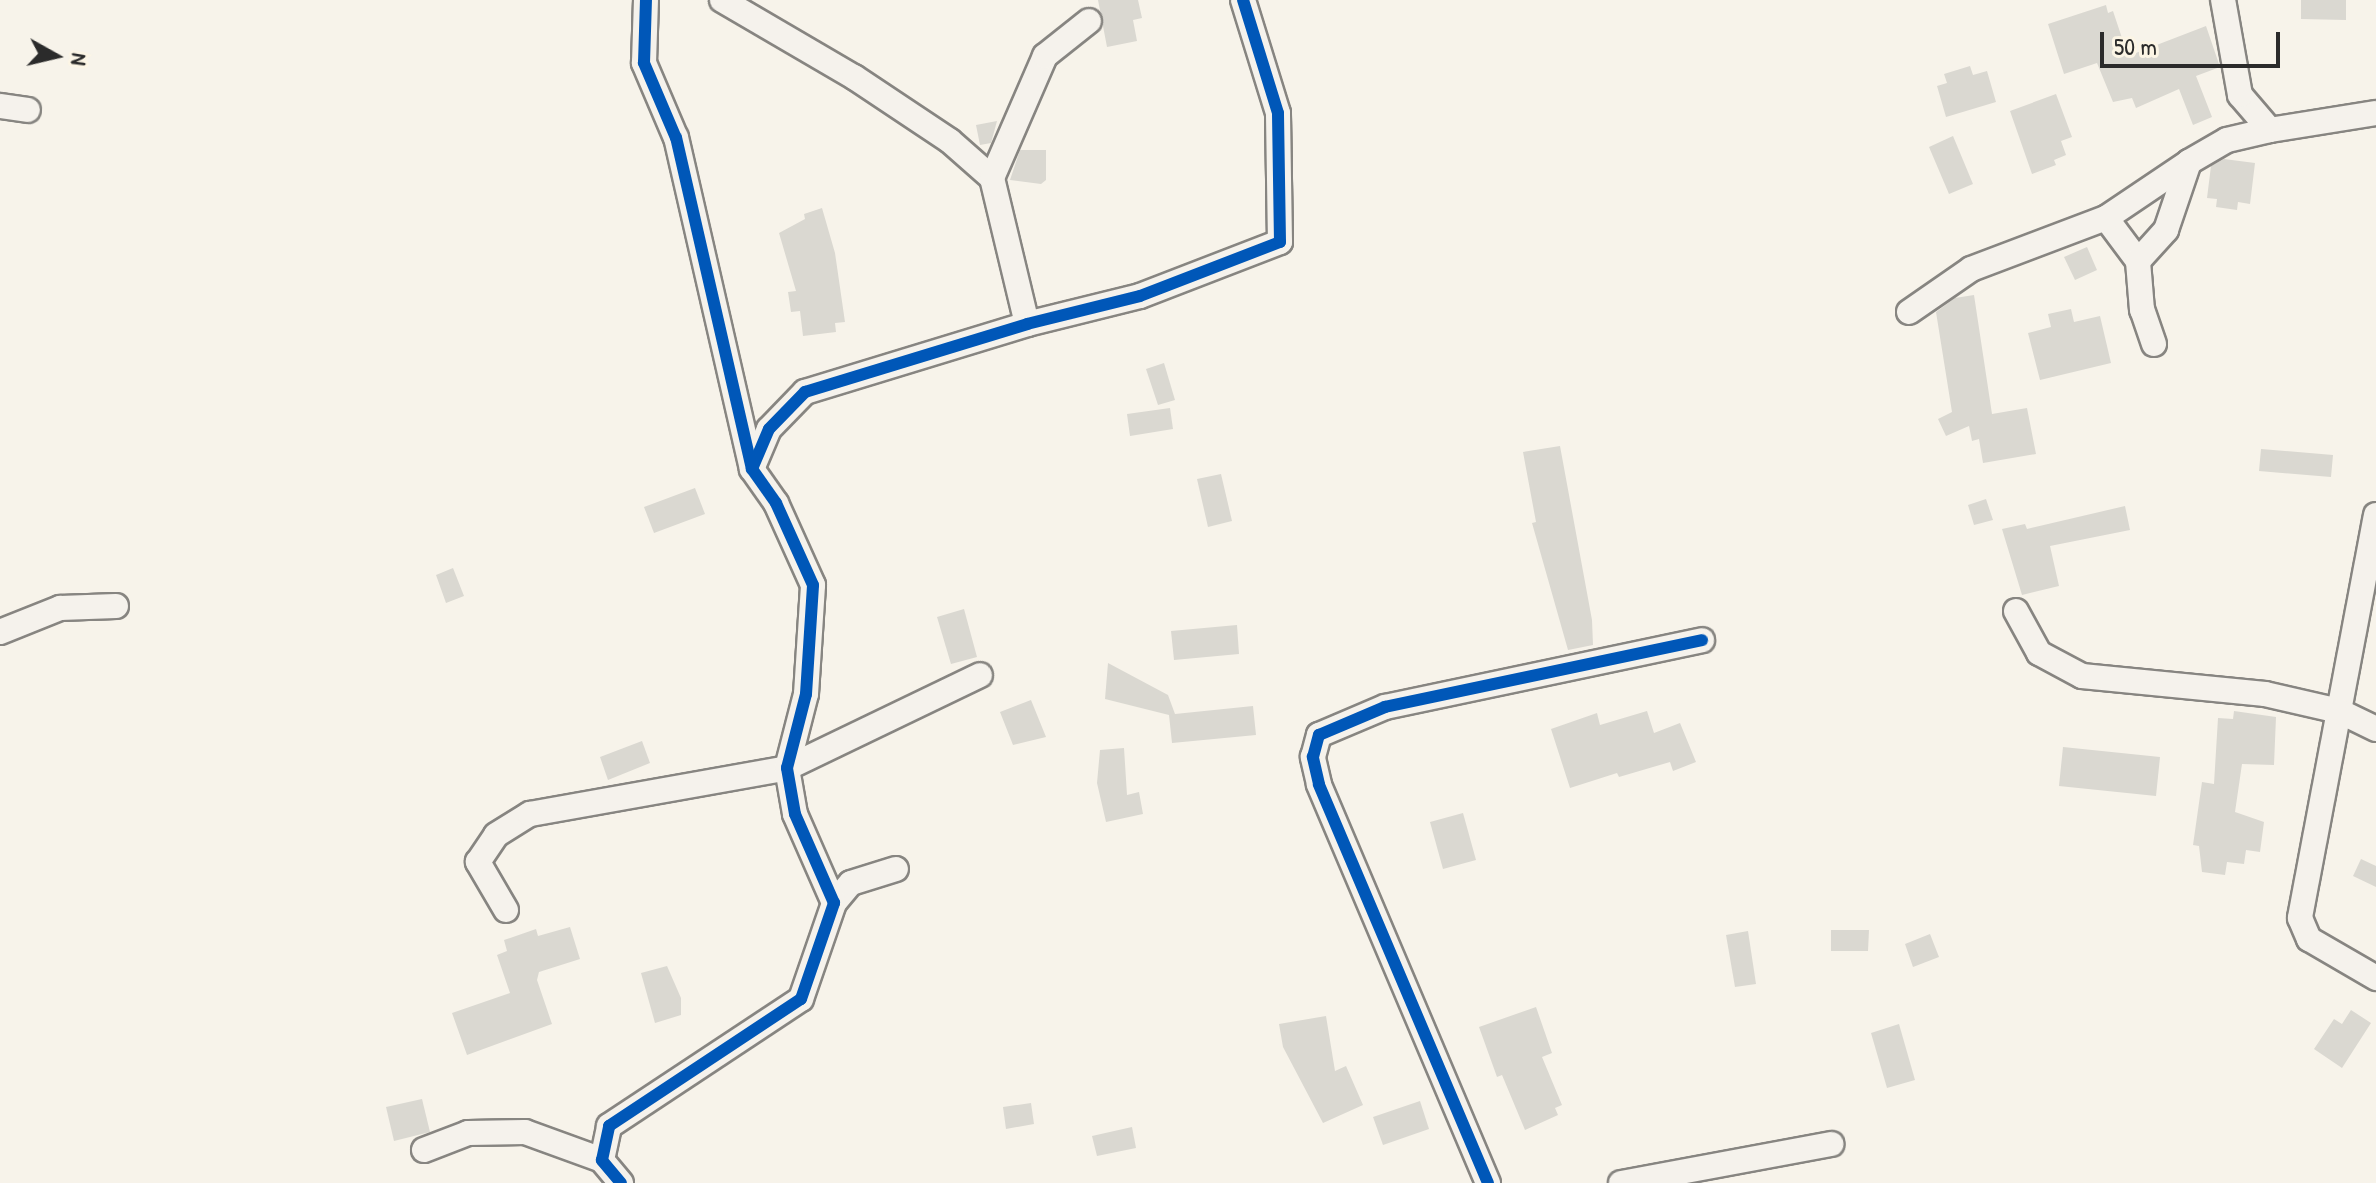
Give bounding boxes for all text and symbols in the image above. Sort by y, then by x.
north arrow [16,16,96,96]
scale bar [2104,16,2284,66]
text: 50 m [2114,30,2157,62]
text: N [64,51,95,67]

